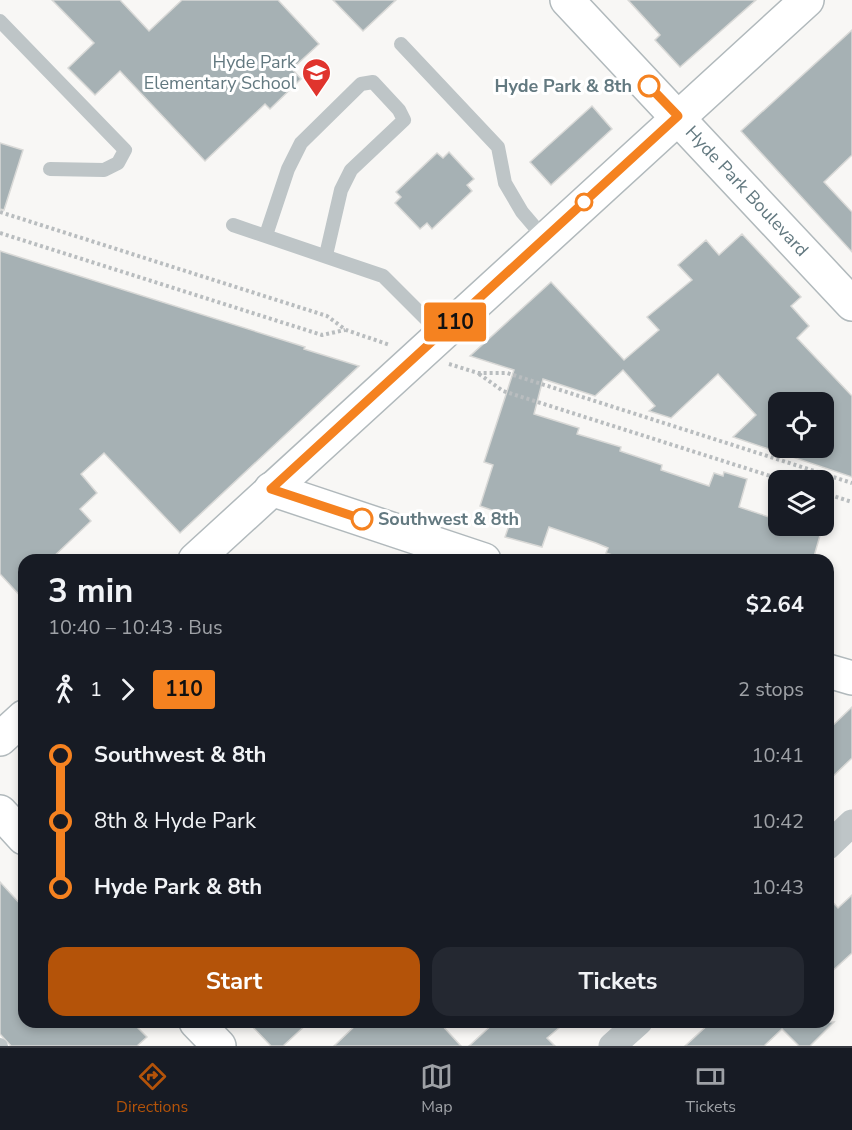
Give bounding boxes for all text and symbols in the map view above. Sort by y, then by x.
place label: Hyde Park Elementary School [144,50,297,95]
school or university icon: Hyde Park Elementary School [301,56,333,98]
place label: Hyde Park & 8th [494,74,632,98]
marker: Hyde Park & 8th [638,75,660,97]
street label: Hyde Park Boulevard [680,120,814,262]
unlabelled marker [575,193,593,211]
line badge: 110 [420,302,490,342]
text: 110 [436,308,474,336]
map controls [768,392,834,536]
button: locate [768,392,834,458]
button: layers [768,470,834,536]
place label: Southwest & 8th [378,507,519,531]
marker: Southwest & 8th [351,508,373,530]
text: 3 min [48,569,133,614]
text: $2.64 [746,590,804,620]
text: 10:40 – 10:43 · Bus [48,614,223,641]
icon: walk [48,673,81,706]
icon: forward [111,673,144,706]
text: 110 [165,675,203,703]
text: 1 [90,676,102,703]
text: 2 stops [738,676,804,703]
text: Southwest & 8th [94,740,266,770]
text: 10:41 [751,742,804,769]
text: 8th & Hyde Park [94,806,256,836]
text: 10:42 [751,808,804,835]
text: Hyde Park & 8th [94,872,262,902]
text: 10:43 [751,874,804,901]
button: Start [48,947,420,1016]
button: Tickets [432,947,804,1016]
tab: Directions [116,1060,188,1118]
tab: Map [420,1060,453,1118]
tab: Tickets [686,1060,736,1118]

